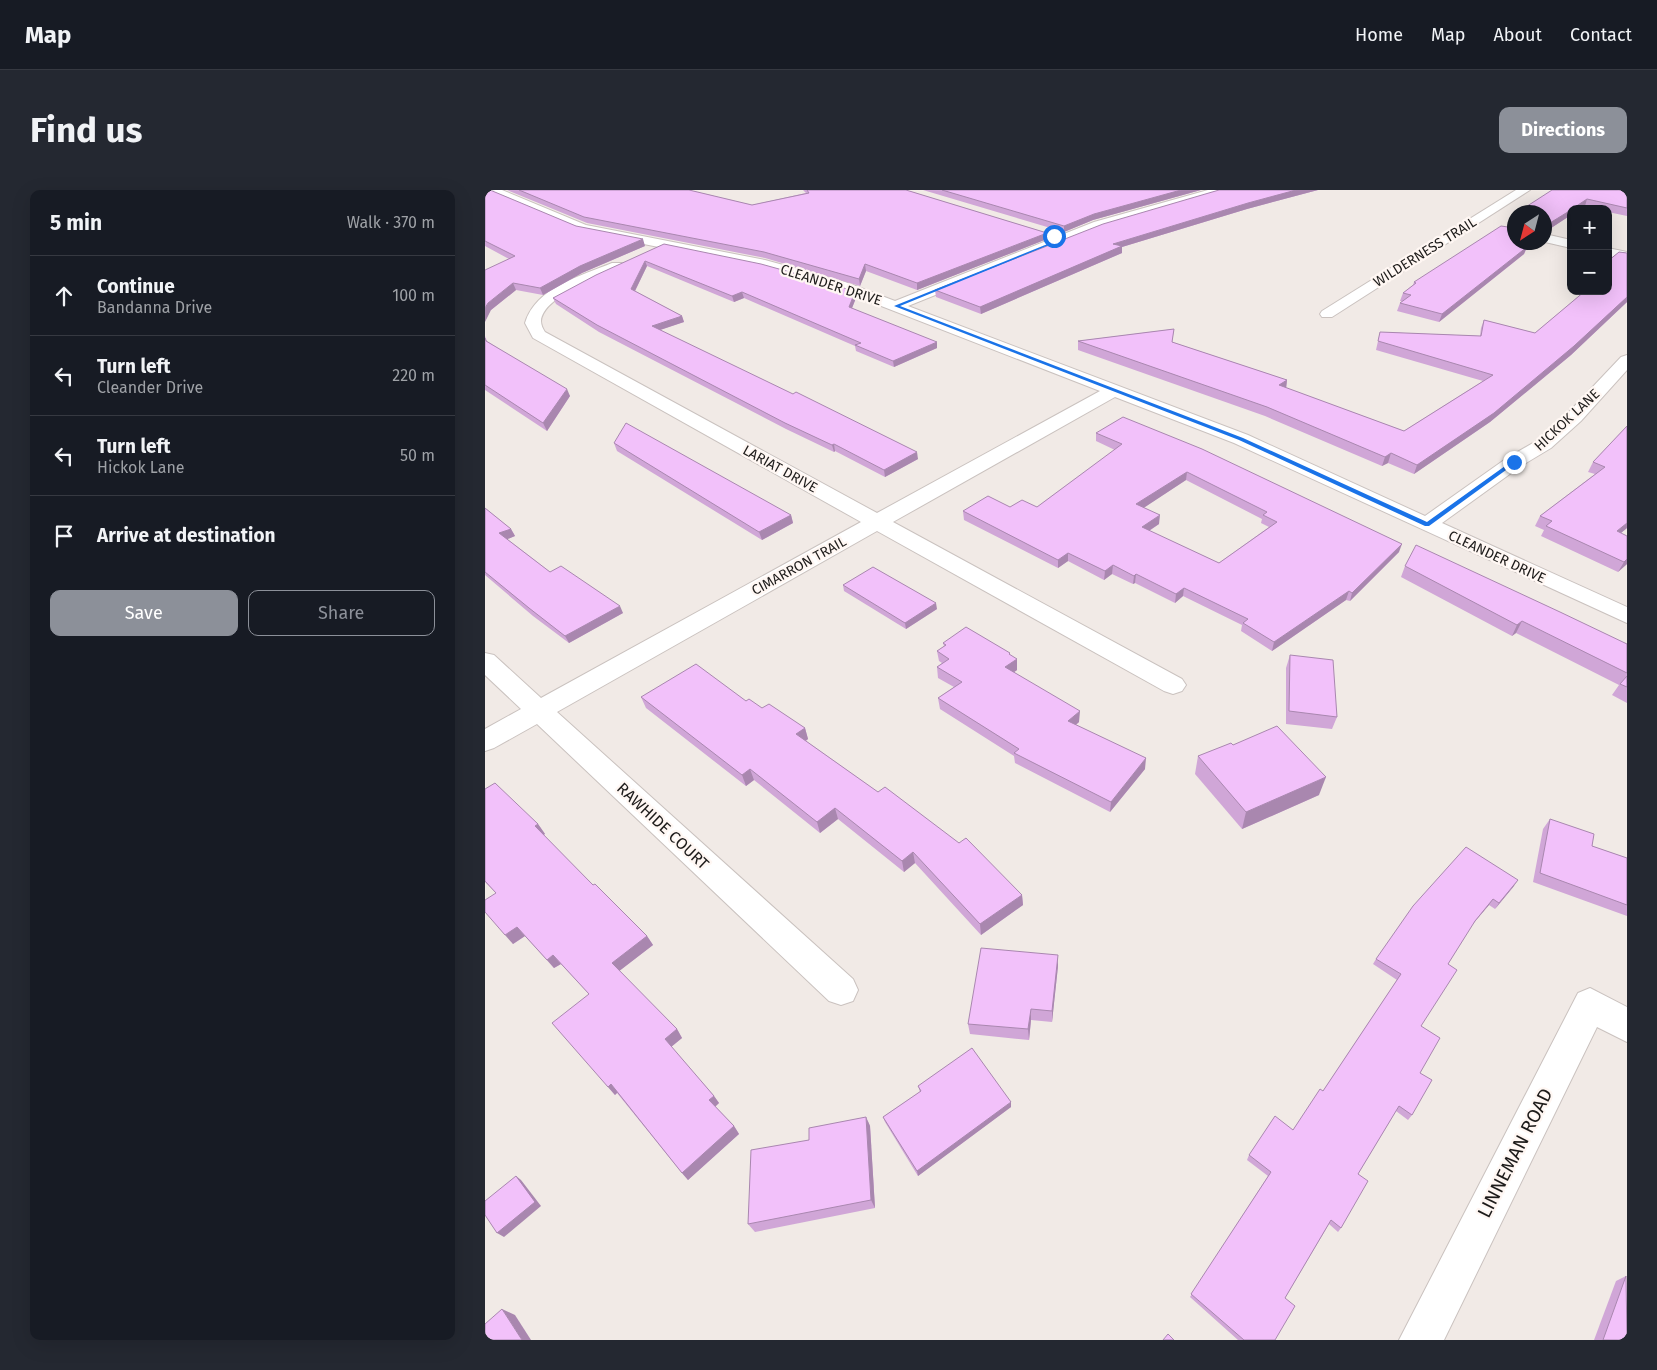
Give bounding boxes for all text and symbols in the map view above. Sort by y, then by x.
text: Map [25,21,71,49]
text: Home [1355,24,1403,46]
text: Map [1431,24,1465,46]
text: About [1493,24,1542,46]
text: Contact [1570,24,1632,46]
button: Directions [1499,107,1627,153]
text: Find us [30,109,142,151]
north arrow [1507,205,1552,250]
map controls [1567,205,1612,295]
button: + [1567,205,1612,250]
text: 5 min [50,210,102,236]
text: Walk · 370 m [347,213,435,232]
street label: WILDERNESS TRAIL [1370,213,1480,291]
route start [1043,225,1066,248]
button: − [1567,250,1612,295]
street label: CLEANDER DRIVE [778,261,884,309]
text: Continue [97,275,175,298]
icon: ahead [50,282,78,310]
text: 100 m [392,286,435,305]
text: Bandanna Drive [97,298,212,317]
text: Turn left [97,355,171,378]
icon: left [50,362,78,390]
text: 220 m [392,366,435,385]
text: Cleander Drive [97,378,203,397]
street label: HICKOK LANE [1531,385,1603,455]
text: Turn left [97,435,171,458]
icon: left [50,442,78,470]
street label: LARIAT DRIVE [740,442,820,496]
text: 50 m [400,446,435,465]
route end [1503,451,1526,474]
text: Hickok Lane [97,458,184,477]
icon: arrive [50,522,78,550]
text: Arrive at destination [97,524,276,547]
street label: CLEANDER DRIVE [1446,527,1548,587]
street label: CIMARRON TRAIL [749,533,849,599]
button: Save [50,590,238,636]
button: Share [248,590,435,636]
street label: RAWHIDE COURT [613,779,713,874]
street label: LINNEMAN ROAD [1472,1084,1558,1222]

